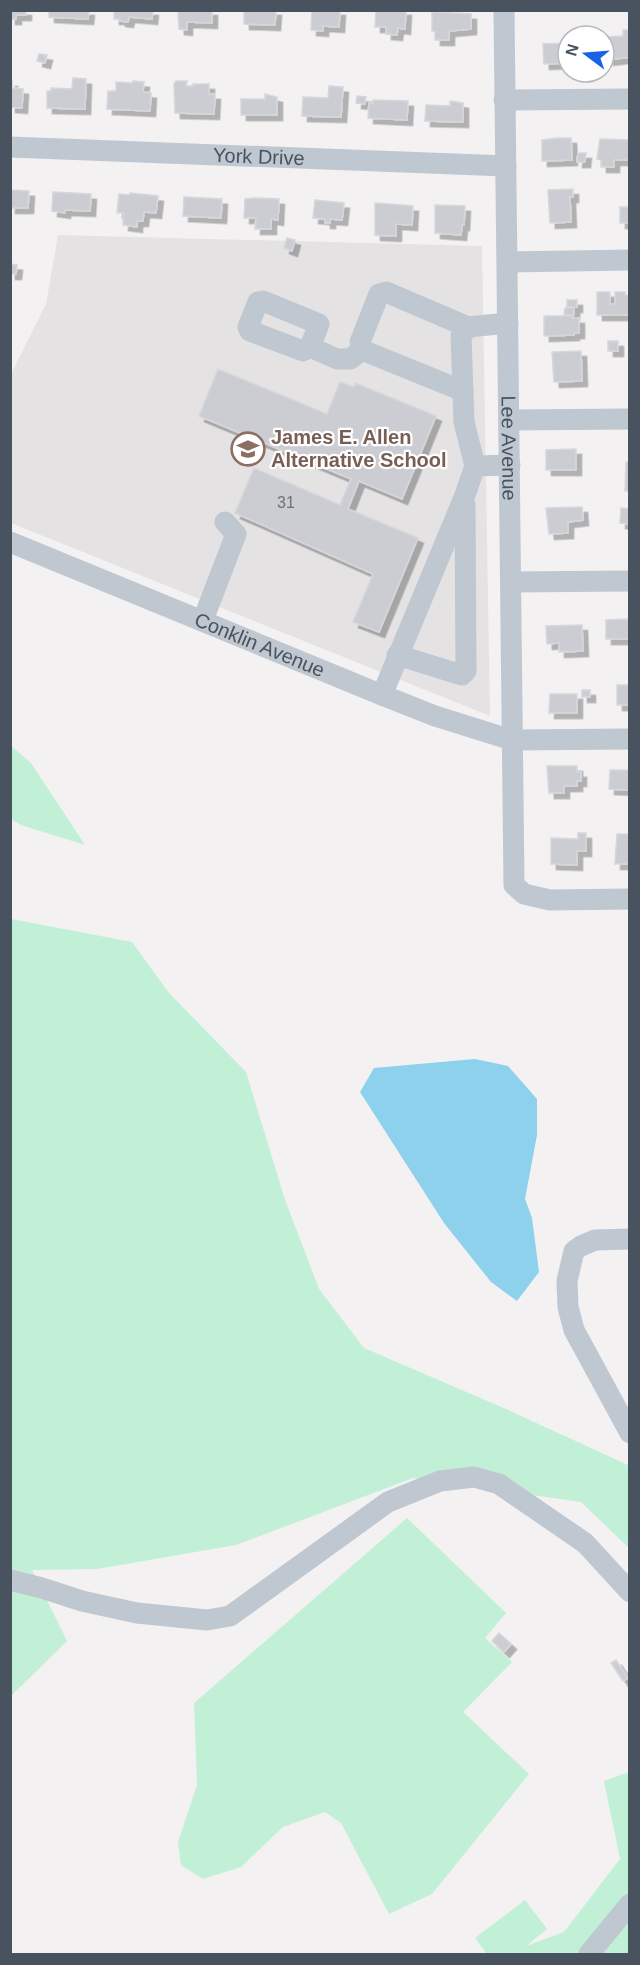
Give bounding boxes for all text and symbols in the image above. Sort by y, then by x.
north arrow [556,24,616,84]
text: N [562,42,582,58]
street label: York Drive [213,144,305,169]
street label: Lee Avenue [497,395,521,501]
place label: James E. Allen Alternative School [271,426,447,471]
school or university icon: James E. Allen Alternative School [230,431,266,467]
house number: 31 [277,494,295,511]
street label: Conklin Avenue [191,608,328,681]

